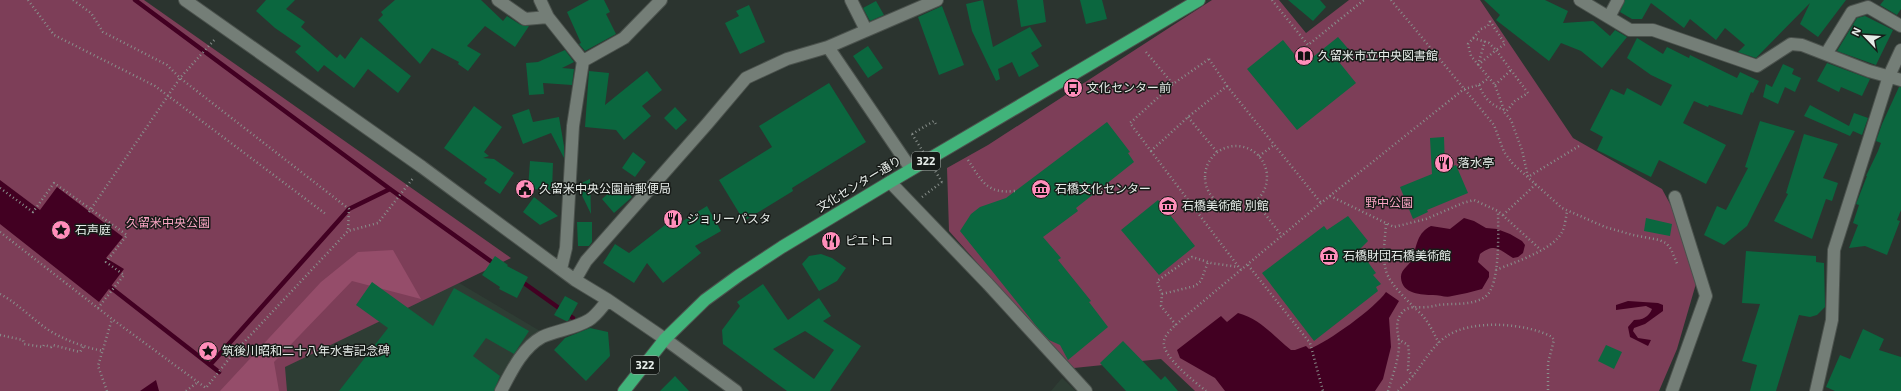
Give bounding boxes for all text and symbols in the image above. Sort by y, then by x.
north arrow [1845,16,1885,56]
text: N [1848,25,1863,38]
library icon: 久留米市立中央図書館 [1293,45,1315,67]
place label: 久留米市立中央図書館 [1318,48,1438,62]
bus stop icon: 文化センター前 [1062,77,1084,99]
place label: 文化センター前 [1087,80,1171,94]
street label: 文化センター通り [814,152,903,214]
road number: 322 [912,152,940,170]
restaurant icon: 落水亭 [1433,152,1455,174]
place label: 落水亭 [1458,155,1494,169]
public building icon: 久留米中央公園前郵便局 [514,178,536,200]
museum icon: 石橋文化センター [1030,178,1052,200]
place label: 久留米中央公園前郵便局 [539,181,671,195]
place label: 石橋文化センター [1055,181,1151,195]
museum icon: 石橋美術館 別館 [1157,195,1179,217]
park label: 野中公園 [1365,195,1413,209]
place label: 石橋美術館 別館 [1182,198,1269,212]
restaurant icon: ジョリーパスタ [662,208,684,230]
place label: ジョリーパスタ [687,211,771,225]
park label: 久留米中央公園 [126,215,210,229]
place icon: 石声庭 [50,219,72,241]
place label: 石声庭 [75,222,111,236]
restaurant icon: ピエトロ [820,230,842,252]
place label: ピエトロ [845,233,893,247]
museum icon: 石橋財団石橋美術館 [1318,245,1340,267]
place label: 石橋財団石橋美術館 [1343,248,1451,262]
place icon: 筑後川昭和二十八年水害記念碑 [197,340,219,362]
place label: 筑後川昭和二十八年水害記念碑 [222,343,390,357]
road number: 322 [631,356,659,374]

